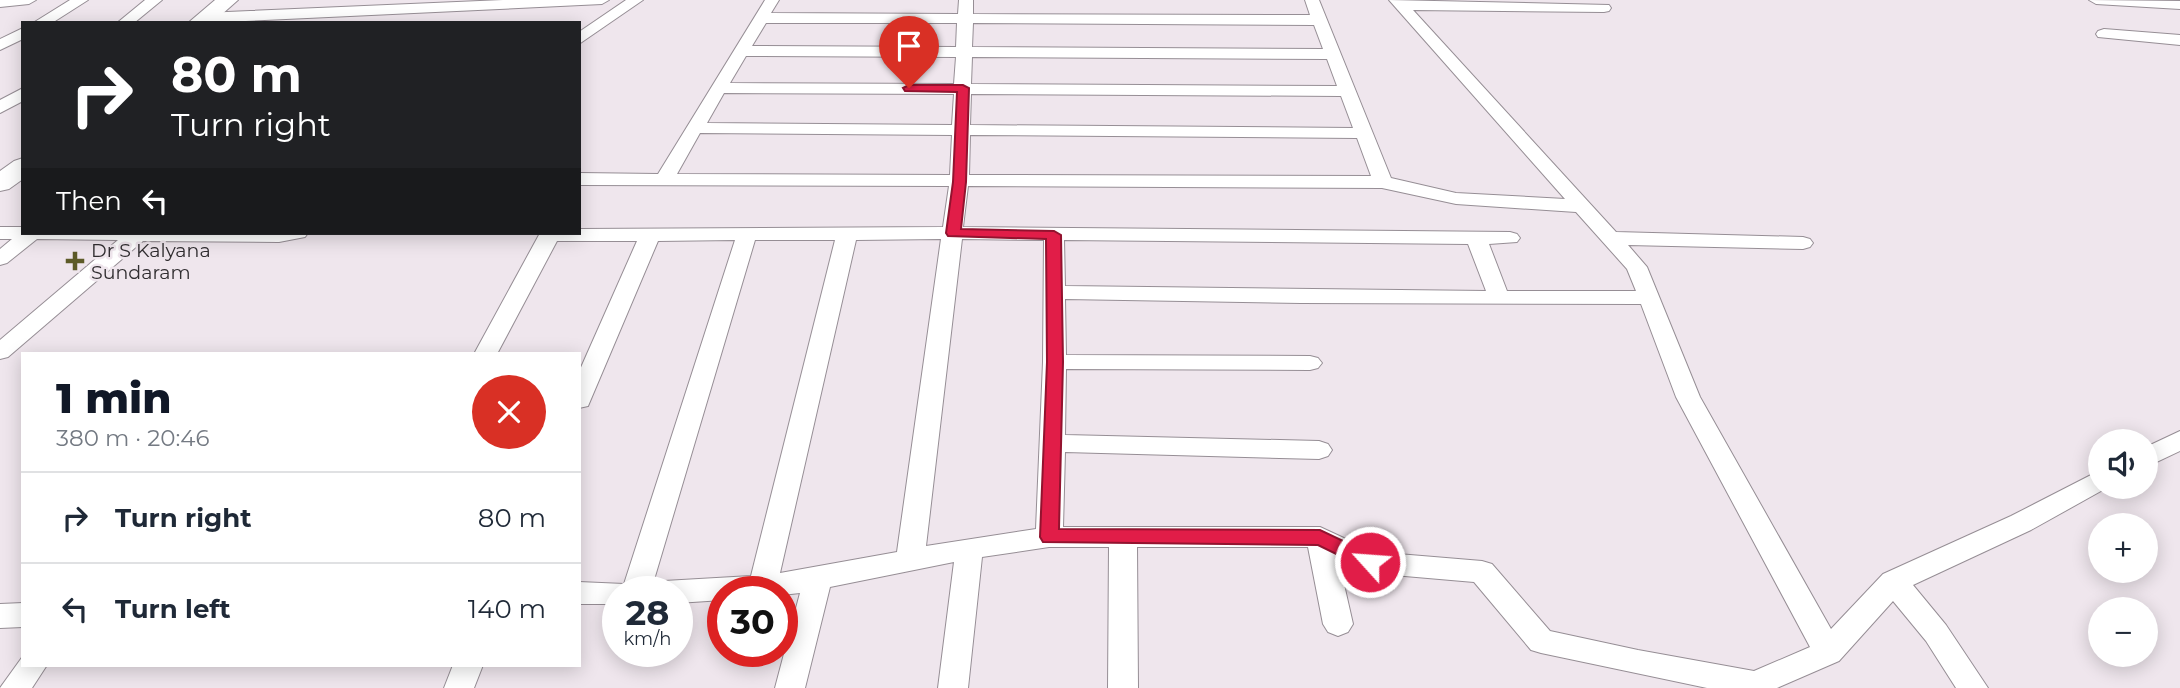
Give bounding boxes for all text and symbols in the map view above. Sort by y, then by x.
pin [879,16,939,88]
icon: arrive [890,27,928,65]
text: 80 m [171,45,302,104]
icon: right [56,49,147,140]
text: Turn right [171,105,331,144]
icon: left [136,182,174,220]
text: Then [56,185,122,217]
place label: Dr S Kalyana Sundaram [91,239,211,284]
marker: Dr S Kalyana Sundaram [65,251,85,271]
text: 1 min [56,372,172,424]
button: close [472,375,546,449]
text: 380 m · 20:46 [56,424,209,452]
map controls [2088,429,2158,667]
button: sound [2088,429,2158,499]
icon: right [56,499,94,537]
text: Turn right [115,502,251,534]
text: 80 m [478,502,546,534]
button: + [2088,513,2158,583]
position arrow [1333,525,1407,599]
speed limit sign: 30 [707,576,798,667]
icon: left [56,590,94,628]
text: 28 [626,591,669,634]
text: Turn left [115,593,231,625]
text: 140 m [468,593,546,625]
button: − [2088,597,2158,667]
text: km/h [623,628,672,650]

